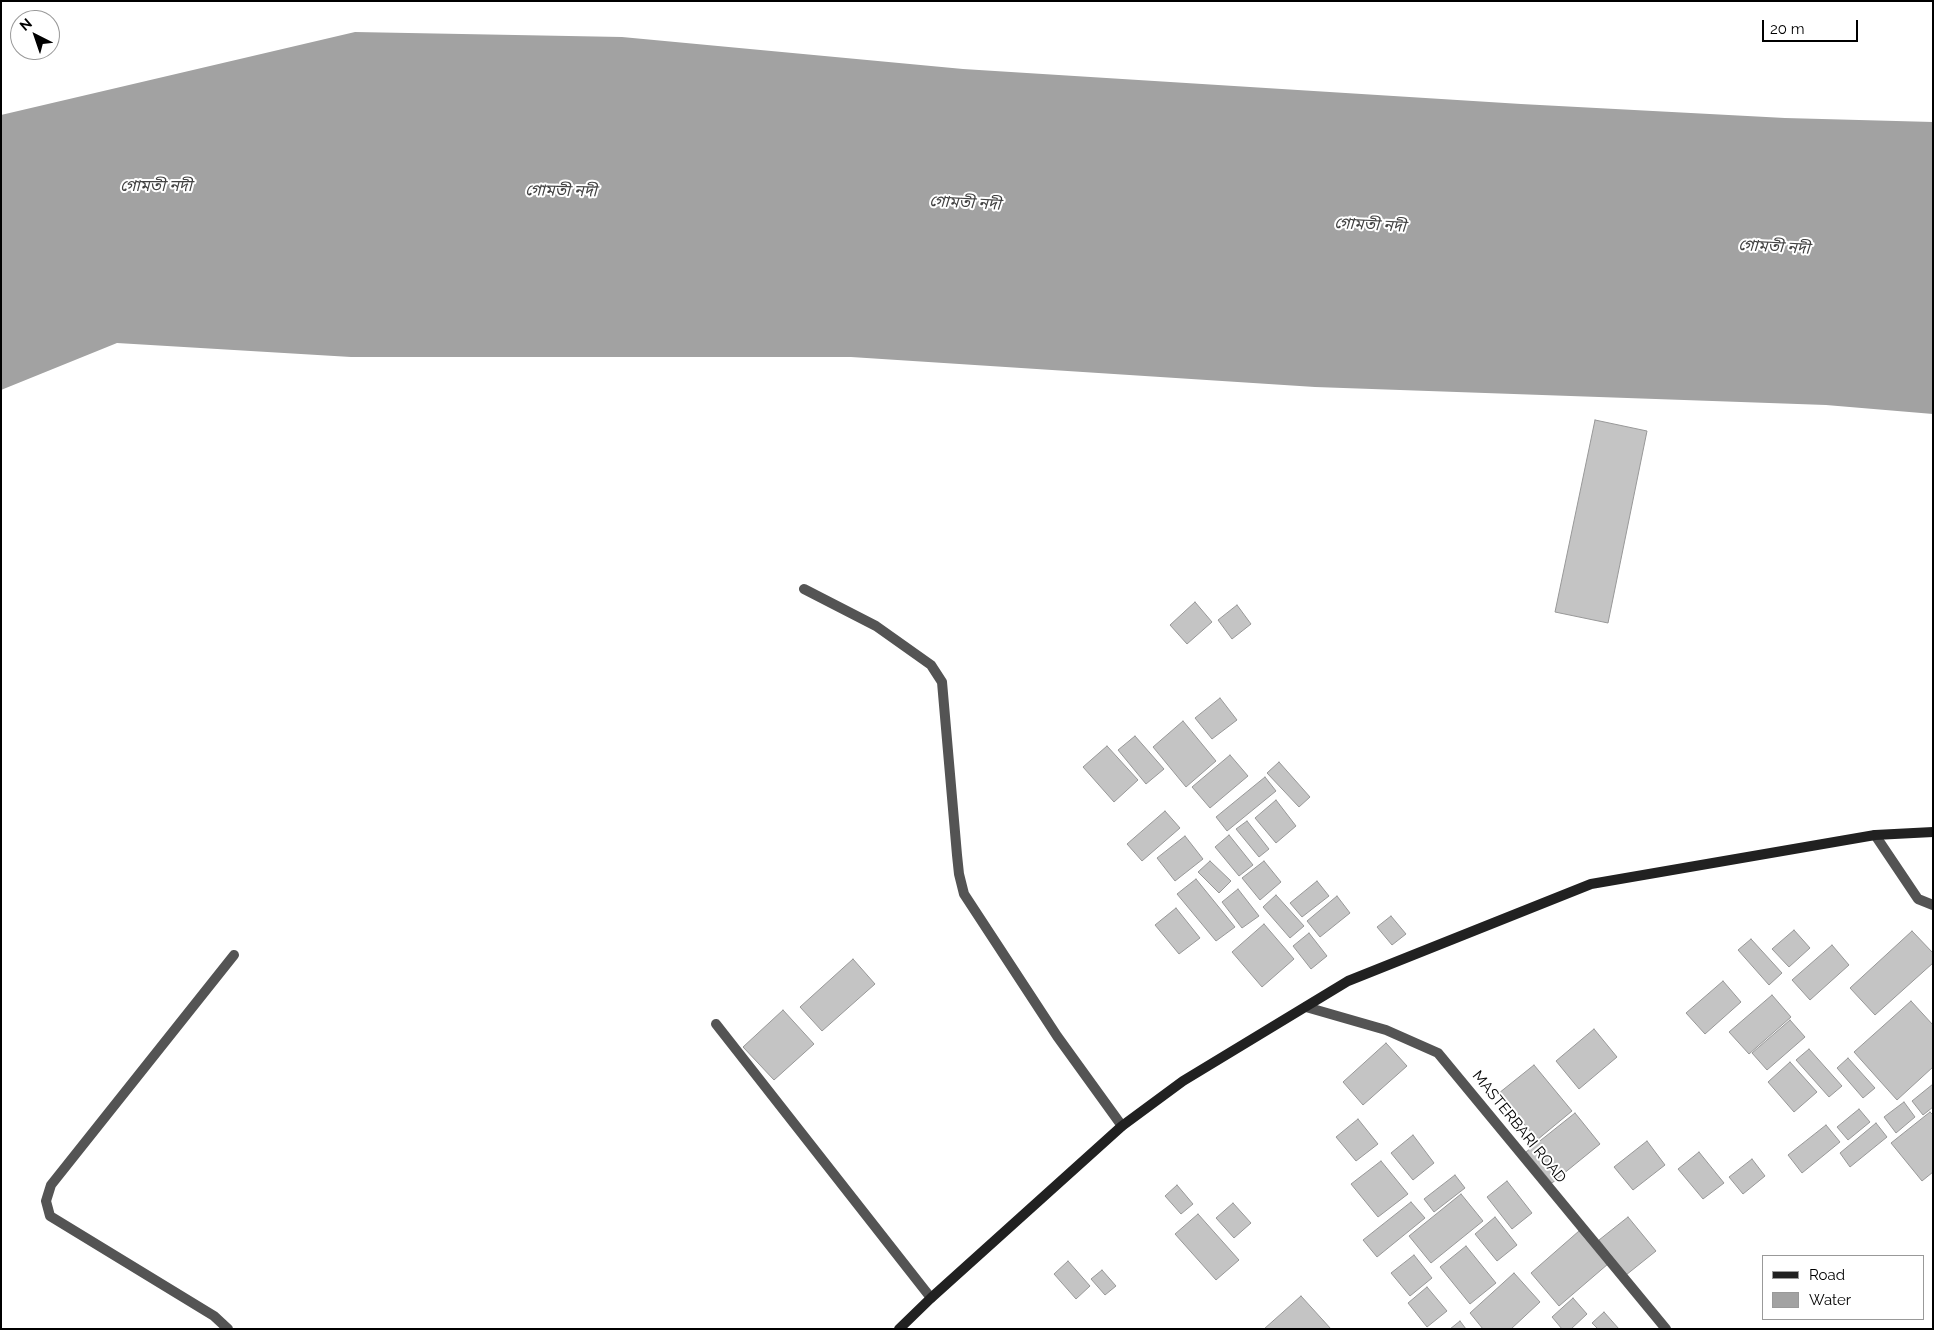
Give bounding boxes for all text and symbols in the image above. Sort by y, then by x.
north arrow [10,10,60,60]
scale bar [1764,10,1860,42]
text: N [17,15,35,34]
text: 20 m [1770,20,1805,38]
water label: গোমতী নদী [120,176,192,196]
water label: গোমতী নদী [525,181,597,201]
water label: গোমতী নদী [929,192,1001,214]
water label: গোমতী নদী [1334,214,1406,236]
water label: গোমতী নদী [1738,236,1810,258]
street label: MASTERBARI ROAD [1468,1067,1570,1187]
legend [1762,1255,1924,1320]
text: Road [1809,1266,1845,1284]
text: Water [1809,1291,1851,1309]

